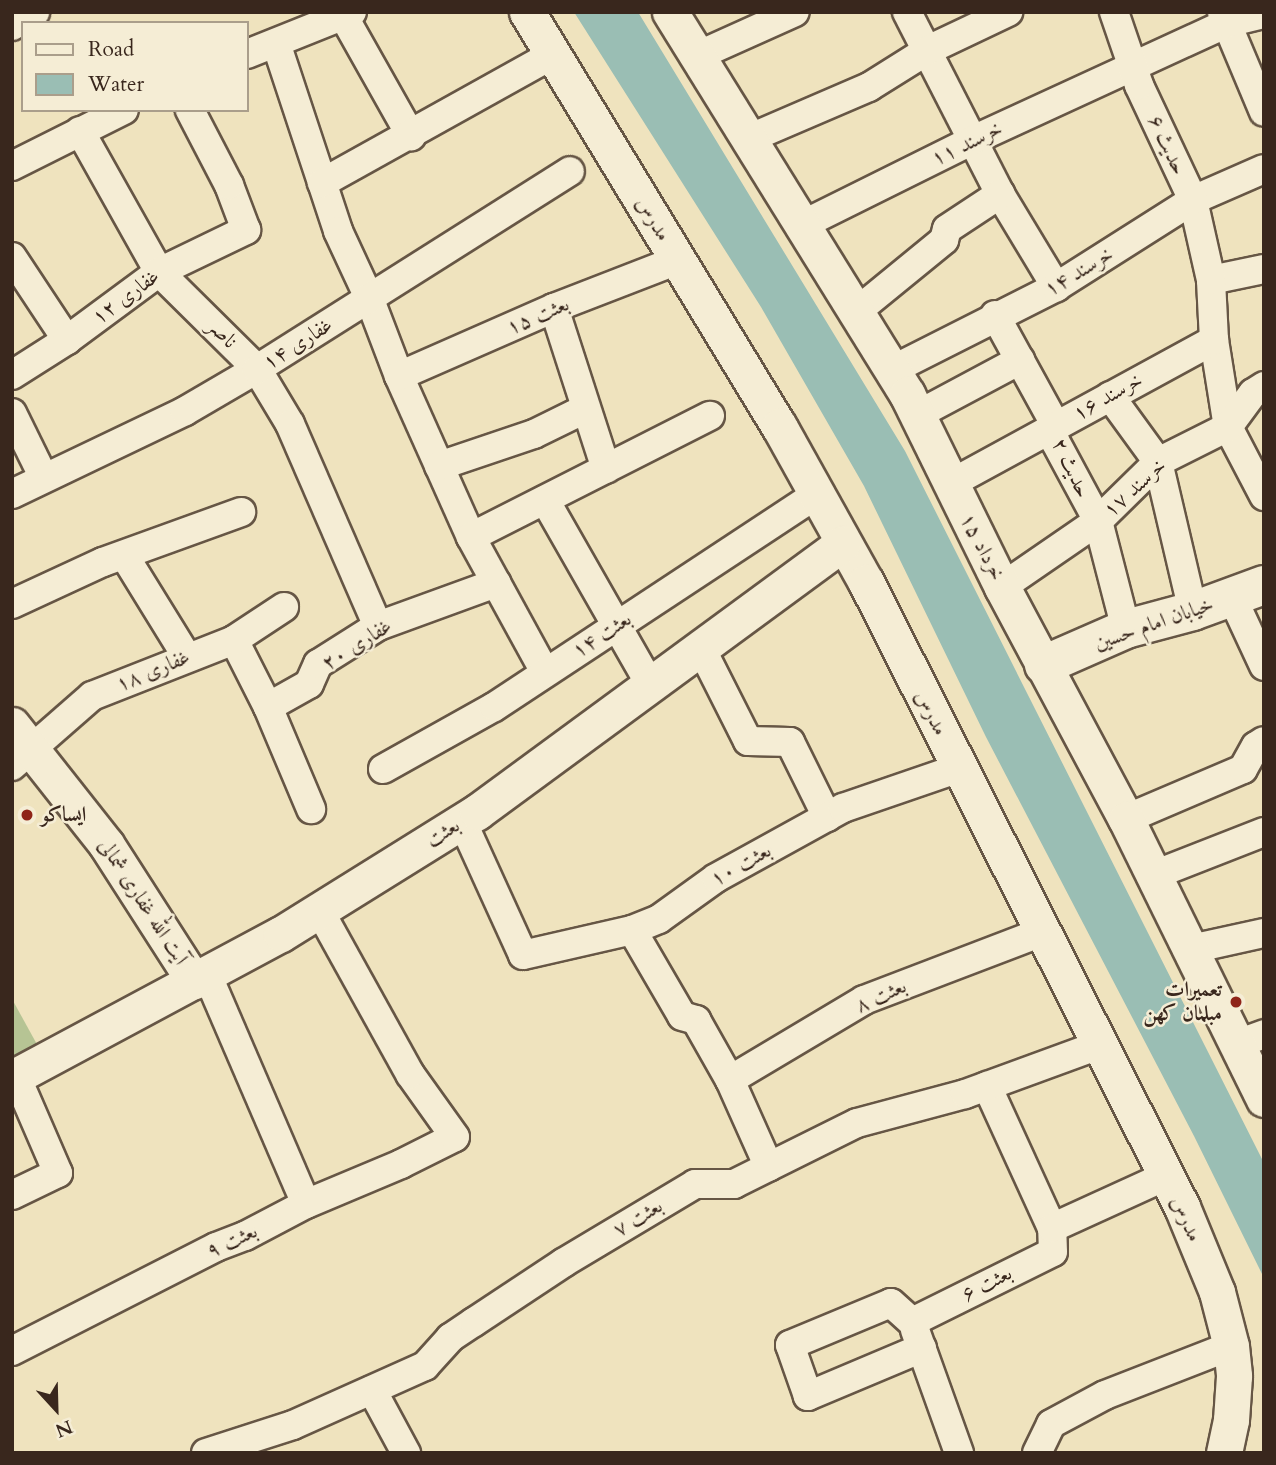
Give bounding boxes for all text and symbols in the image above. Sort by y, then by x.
legend [21,21,248,112]
text: Road [88,35,134,64]
text: Water [88,70,144,99]
street label: حدیث ۶ [1142,111,1192,179]
street label: خرسند ۱۱ [927,117,1007,171]
street label: مدرس [630,192,676,246]
street label: خرسند ۱۴ [1040,242,1118,302]
street label: غفاری ۱۲ [87,264,165,330]
street label: بعثت ۱۵ [503,292,573,340]
street label: غفاری ۱۴ [259,313,337,375]
street label: ناصر [202,314,242,354]
street label: خرسند ۱۶ [1069,368,1147,426]
street label: حدیث ۲ [1046,434,1096,502]
street label: خرسند ۱۷ [1098,453,1172,523]
street label: ۱۵ خرداد [954,509,1010,585]
street label: خیابان امام حسین [1091,592,1217,656]
street label: بعثت ۱۴ [568,607,636,663]
street label: غفاری ۲۰ [318,614,396,676]
street label: غفاری ۱۸ [112,645,194,697]
street label: مدرس [909,686,953,740]
place label: ایساکو [41,802,86,828]
marker: ایساکو [19,807,35,823]
street label: بعثت [421,813,465,853]
street label: آیت الله غفاری شمالی [93,834,193,970]
street label: بعثت ۱۰ [706,838,776,892]
street label: بعثت ۸ [852,974,910,1018]
place label: تعمیرات مبلمان کهن [1143,977,1222,1027]
marker: تعمیرات مبلمان کهن [1228,994,1244,1010]
street label: مدرس [1165,1192,1207,1246]
street label: بعثت ۷ [609,1193,667,1243]
street label: بعثت ۹ [203,1219,261,1263]
street label: بعثت ۶ [958,1261,1016,1307]
north arrow [21,1374,91,1444]
text: N [51,1413,76,1444]

